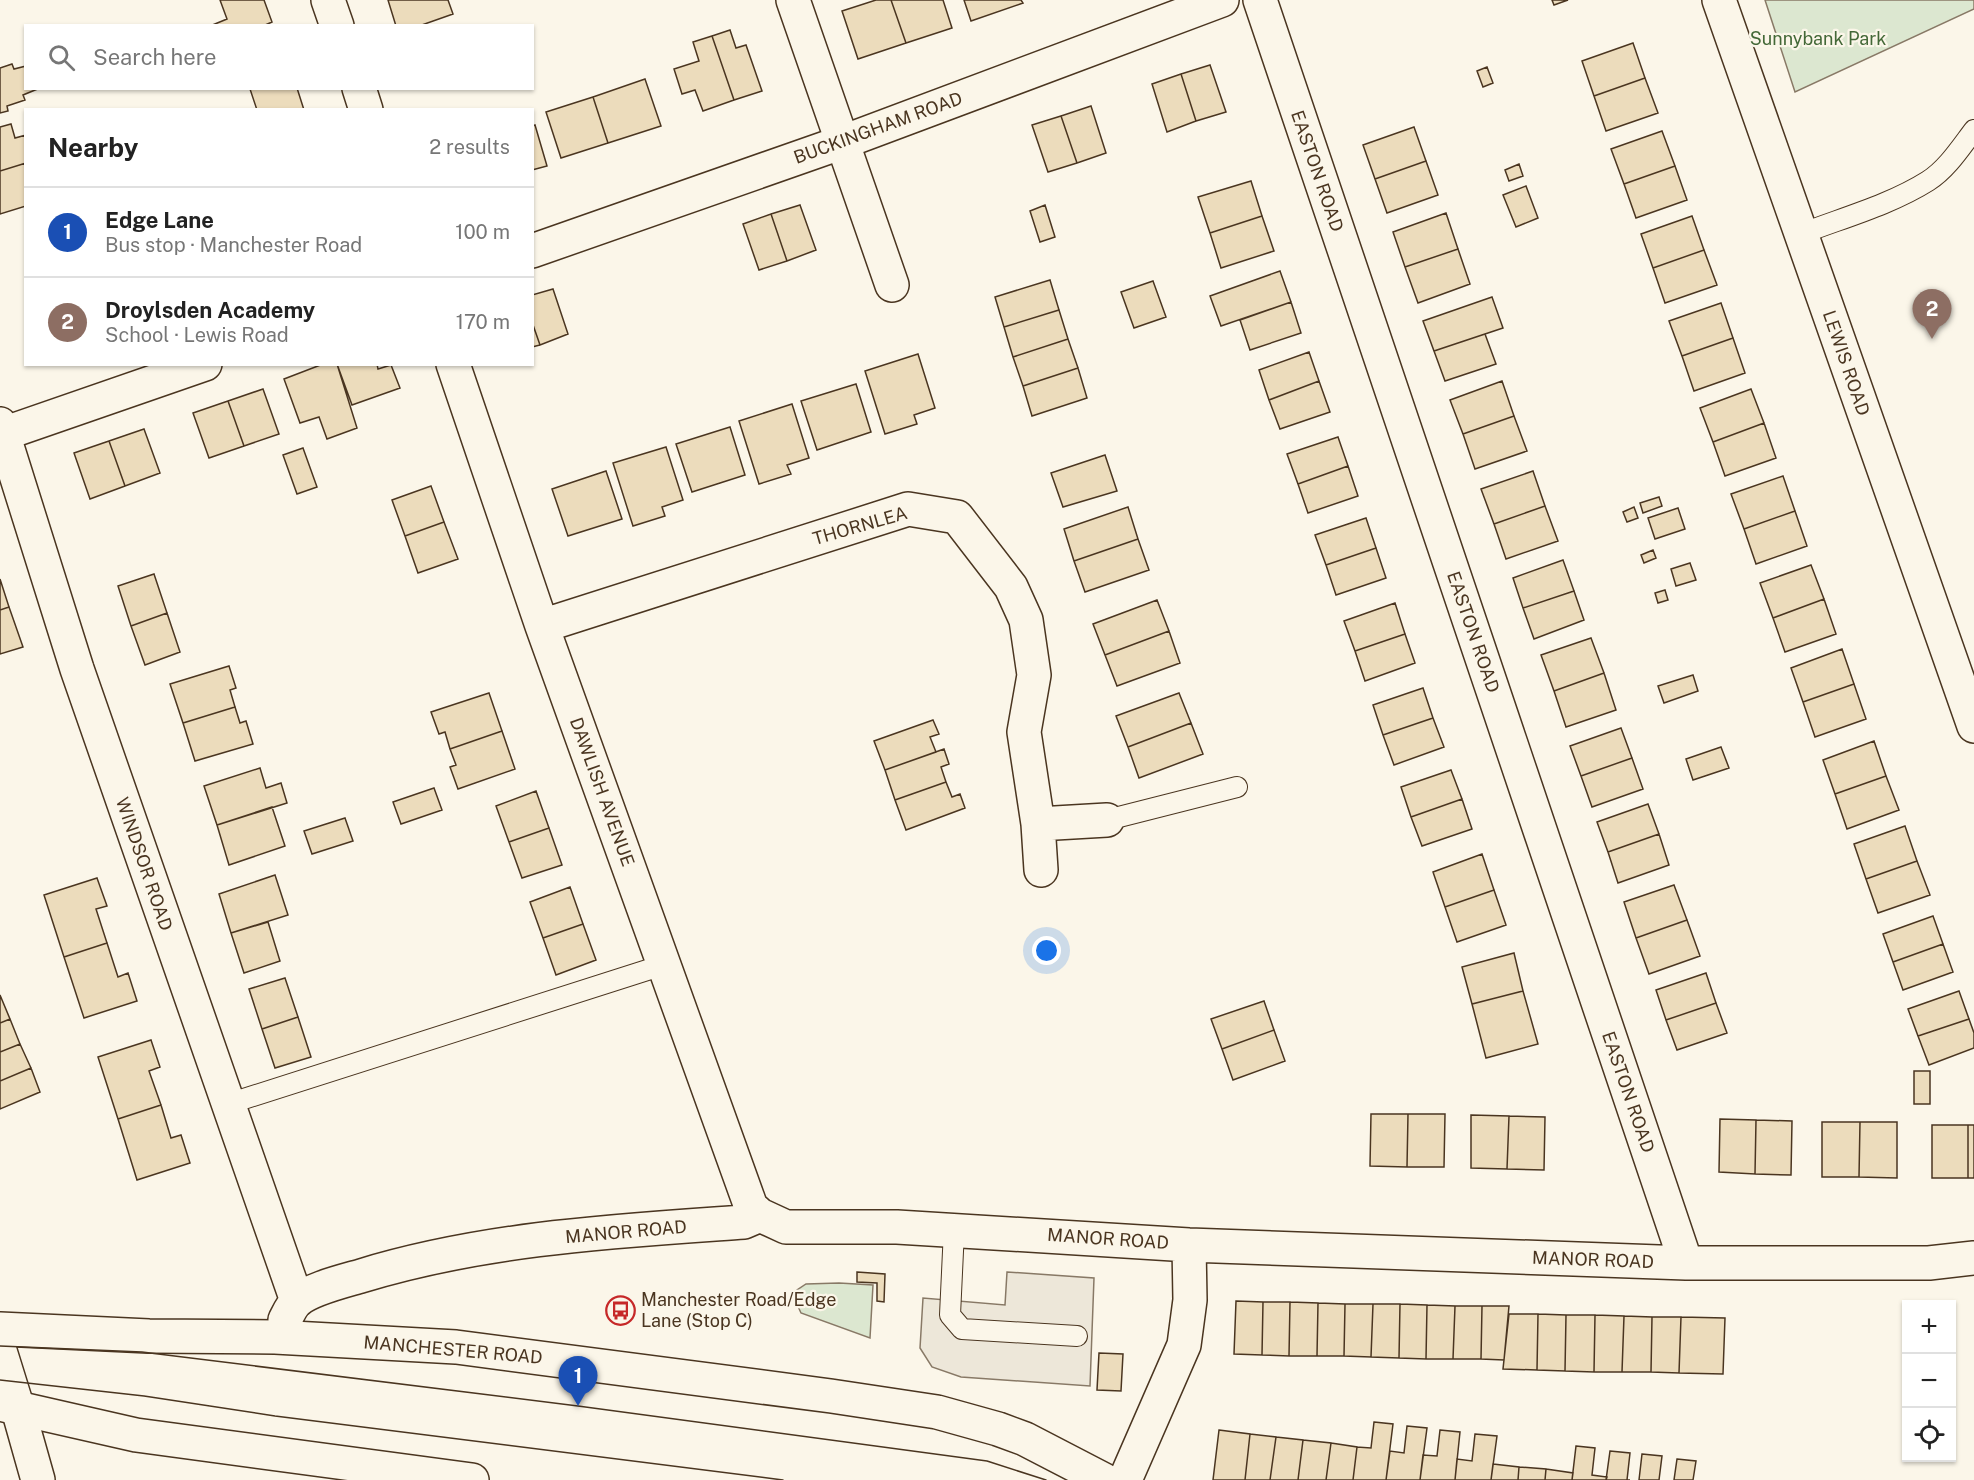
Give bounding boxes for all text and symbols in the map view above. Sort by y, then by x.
search box [24,24,534,90]
park label: Sunnybank Park [1750,28,1886,49]
icon: search [45,41,78,74]
text: Search here [93,44,217,70]
street label: BUCKINGHAM ROAD [791,87,965,168]
street label: EASTON ROAD [1287,107,1348,234]
text: Nearby [48,132,138,163]
text: 2 results [429,135,510,159]
text: Edge Lane [105,207,214,233]
text: 1 [63,220,72,244]
text: 100 m [455,220,510,244]
text: Bus stop · Manchester Road [105,233,362,257]
pin: 2 [1912,290,1952,339]
text: Droylsden Academy [105,297,315,323]
street label: LEWIS ROAD [1819,307,1874,418]
text: 2 [61,310,74,334]
text: 170 m [456,310,510,334]
text: School · Lewis Road [105,323,289,347]
street label: THORNLEA [810,502,910,549]
street label: EASTON ROAD [1443,568,1504,695]
street label: DAWLISH AVENUE [566,715,639,869]
street label: WINDSOR ROAD [112,794,177,933]
your location [1032,936,1061,965]
street label: EASTON ROAD [1598,1028,1659,1155]
street label: MANOR ROAD [564,1216,688,1247]
street label: MANOR ROAD [1046,1224,1170,1253]
street label: MANOR ROAD [1532,1247,1654,1272]
place label: Manchester Road/Edge Lane (Stop C) [641,1289,836,1331]
bus stop icon: Manchester Road/Edge Lane (Stop C) [604,1294,636,1326]
map controls [1902,1300,1956,1462]
button: + [1902,1300,1956,1354]
street label: MANCHESTER ROAD [363,1331,544,1368]
button: − [1902,1354,1956,1408]
pin: 1 [558,1356,598,1406]
button: locate [1902,1408,1956,1462]

